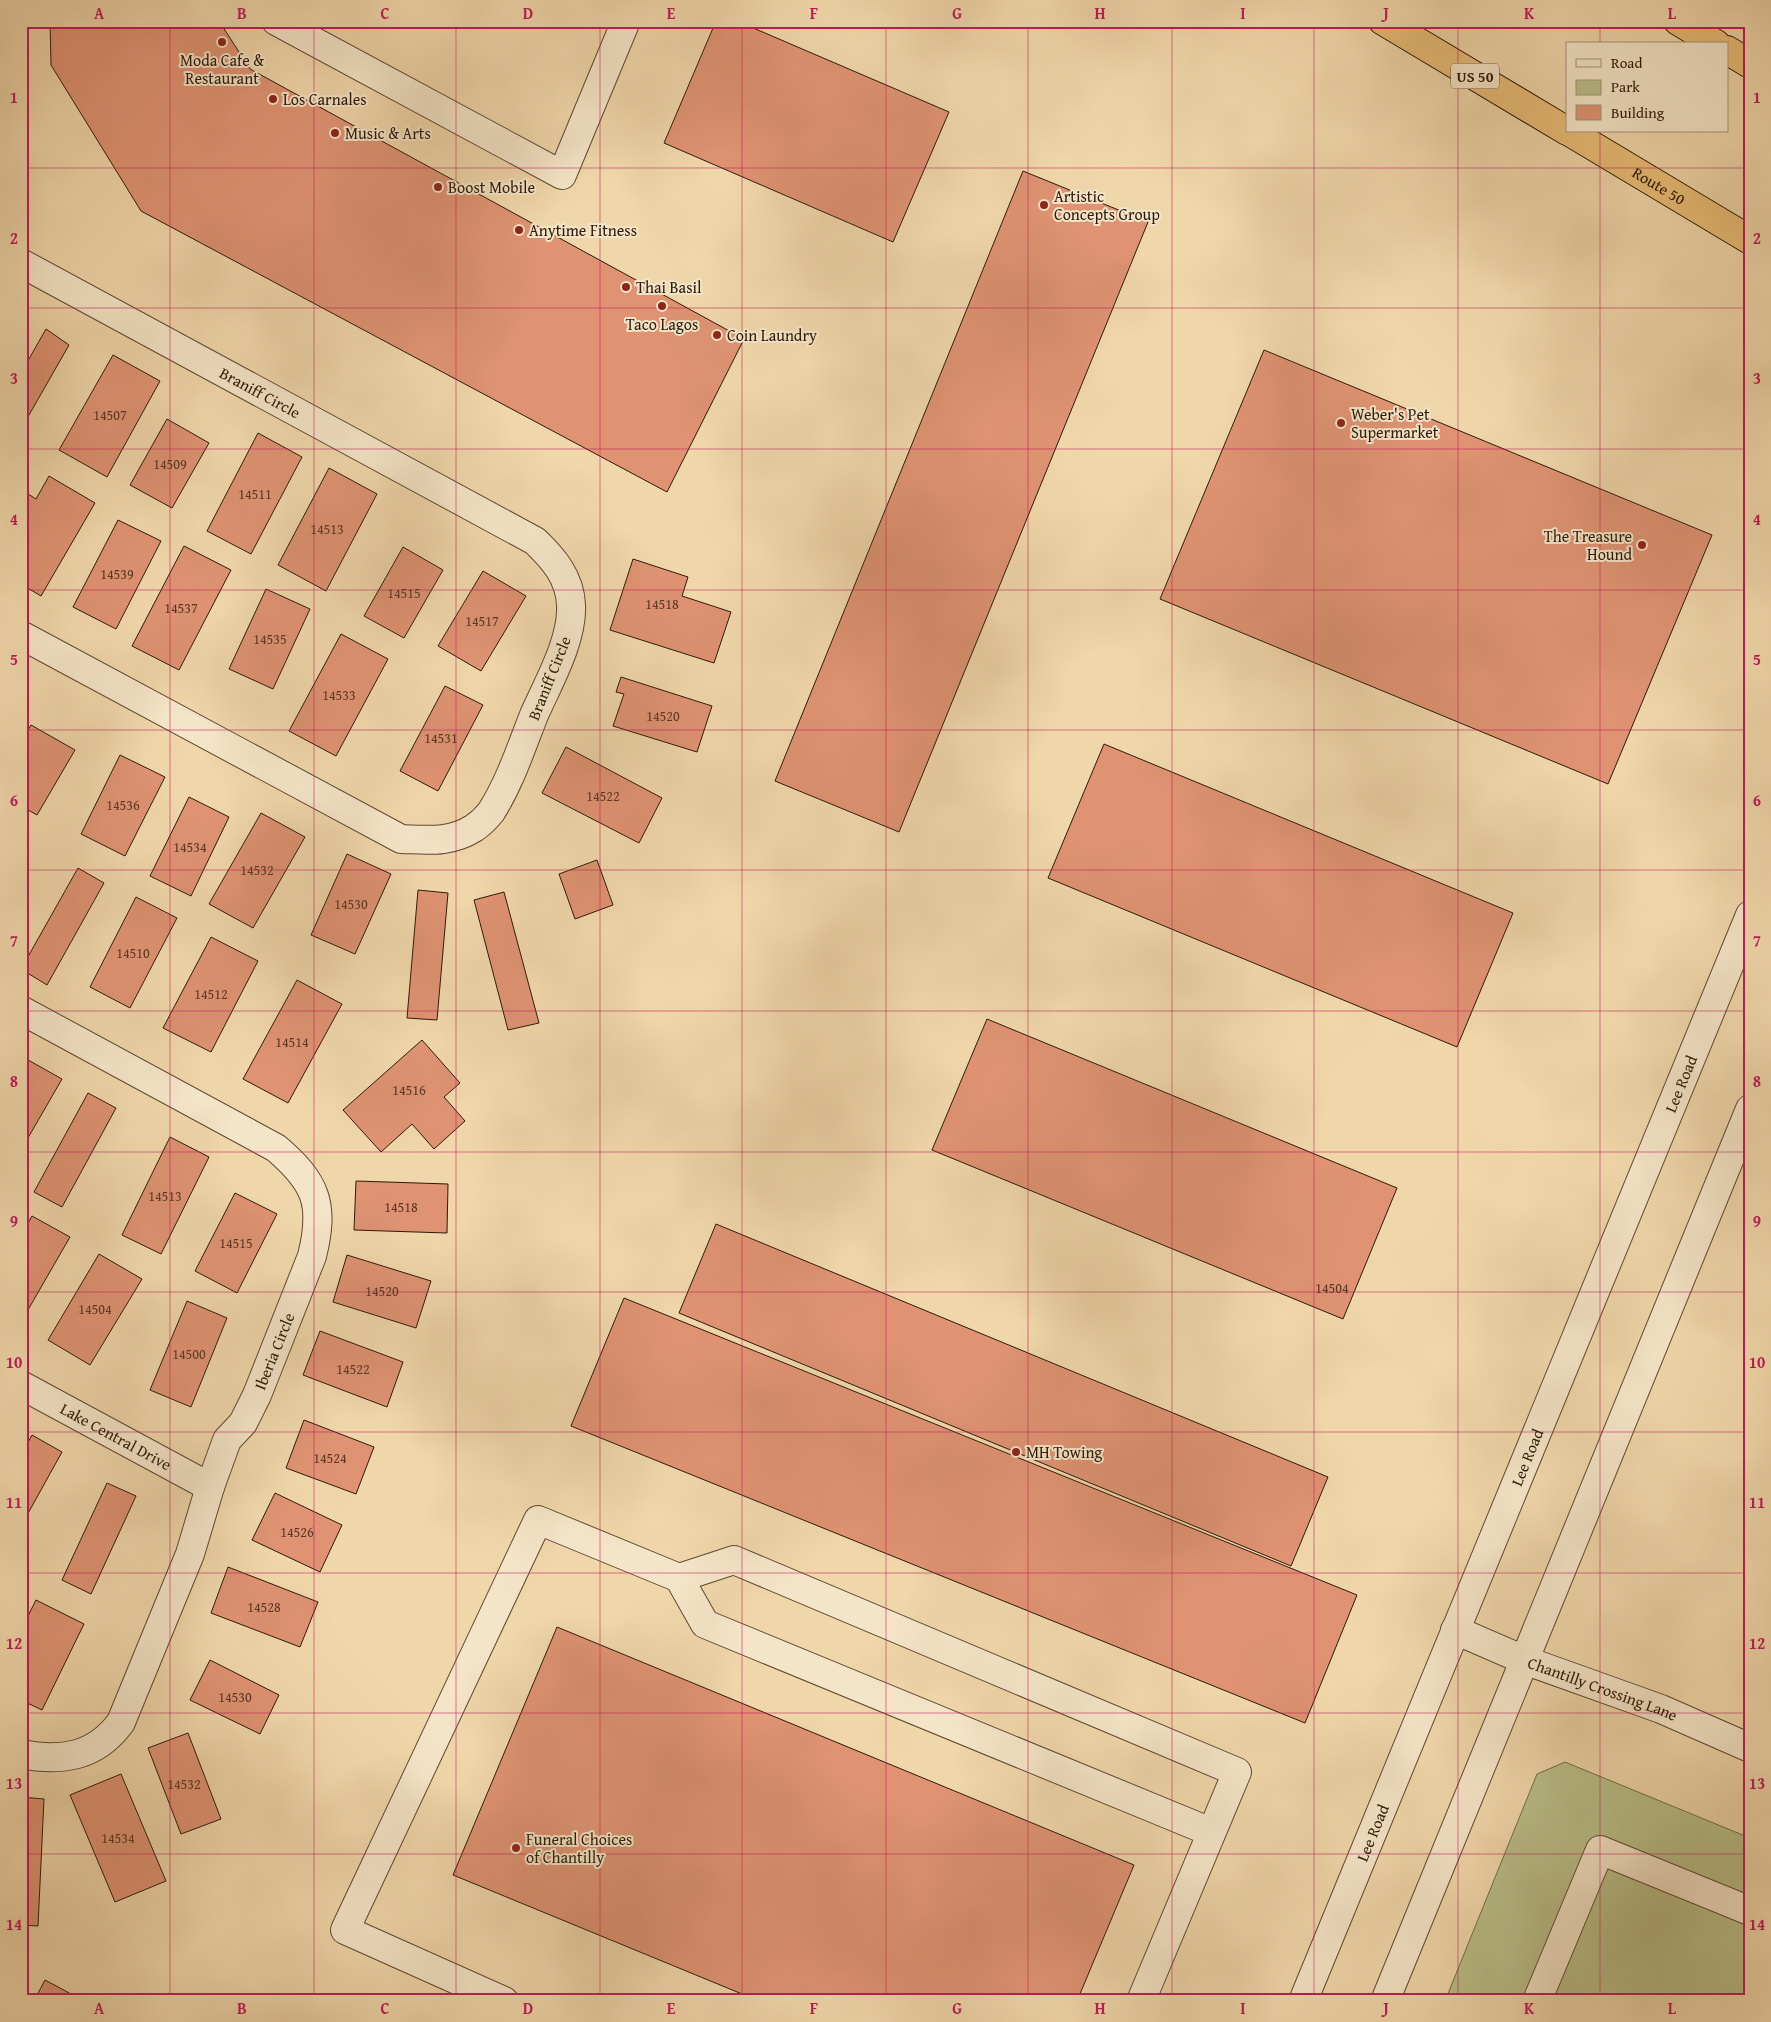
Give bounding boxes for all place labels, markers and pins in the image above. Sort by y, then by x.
marker: Moda Cafe & Restaurant [216,36,228,48]
place label: Moda Cafe & Restaurant [180,48,264,90]
place label: Los Carnales [283,87,367,111]
marker: Los Carnales [267,93,279,105]
place label: Music & Arts [345,121,431,145]
marker: Music & Arts [329,127,341,139]
place label: Boost Mobile [448,175,535,199]
marker: Boost Mobile [432,181,444,193]
place label: Artistic Concepts Group [1054,184,1160,226]
marker: Artistic Concepts Group [1038,199,1050,211]
place label: Anytime Fitness [529,218,637,242]
marker: Anytime Fitness [513,224,525,236]
place label: Thai Basil [636,275,702,299]
marker: Thai Basil [620,281,632,293]
marker: Taco Lagos [656,300,668,312]
place label: Taco Lagos [626,312,698,336]
place label: Coin Laundry [727,323,817,347]
marker: Coin Laundry [711,329,723,341]
place label: Weber's Pet Supermarket [1351,402,1439,444]
marker: Weber's Pet Supermarket [1335,417,1347,429]
place label: The Treasure Hound [1544,524,1632,566]
marker: The Treasure Hound [1636,539,1648,551]
place label: MH Towing [1026,1440,1102,1464]
marker: MH Towing [1010,1446,1022,1458]
place label: Funeral Choices of Chantilly [526,1827,632,1869]
marker: Funeral Choices of Chantilly [510,1842,522,1854]

